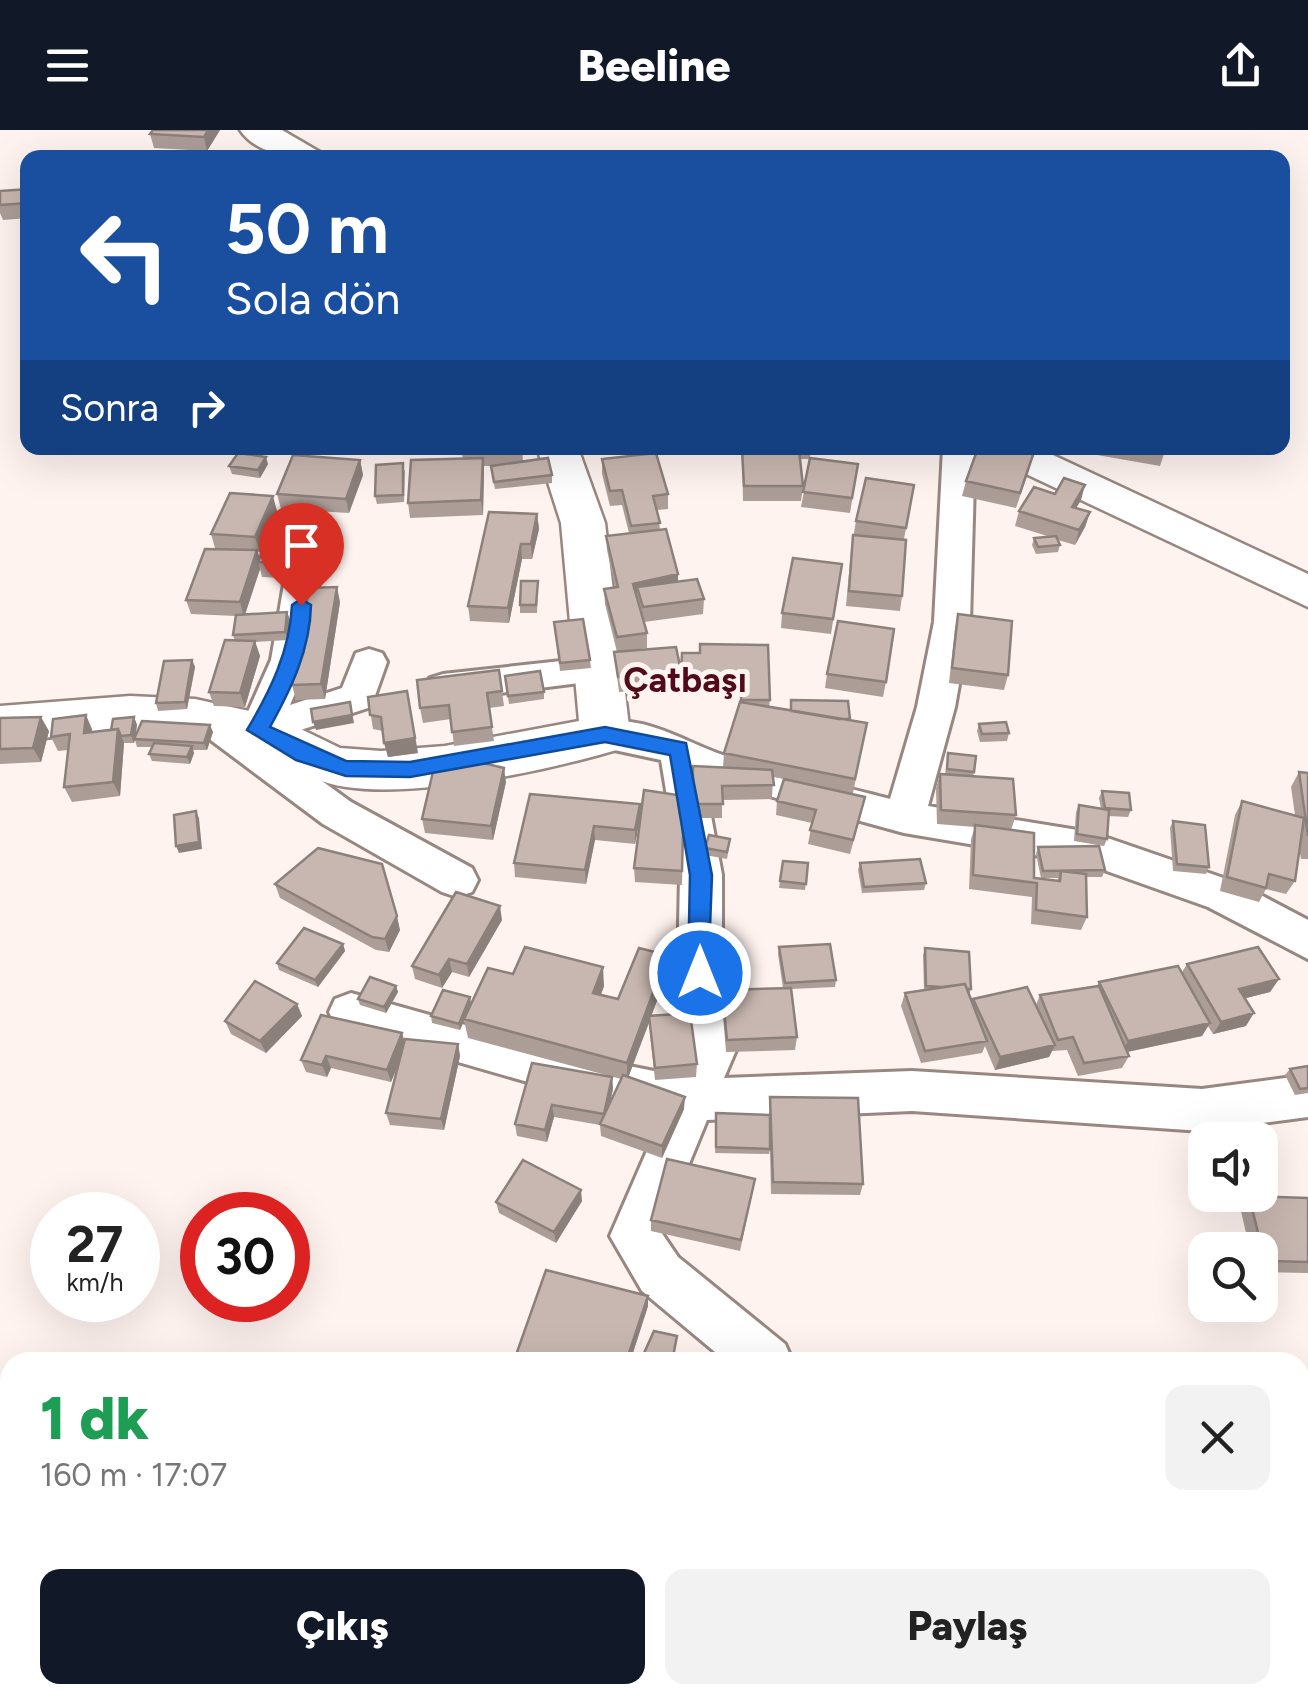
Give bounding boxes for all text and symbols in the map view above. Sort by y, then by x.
icon: menu [40,38,95,93]
text: Beeline [577,38,731,92]
icon: share [1213,38,1268,93]
text: 50 m [225,186,389,271]
icon: left [60,190,190,320]
text: Sola dön [225,271,400,325]
icon: right [179,380,234,435]
text: Sonra [60,385,159,431]
pin [259,503,344,606]
icon: arrive [274,518,329,573]
district label: Çatbaşı [623,659,747,701]
position arrow [648,921,752,1025]
map controls [1188,1122,1278,1322]
button: sound [1188,1122,1278,1212]
speed limit sign: 30 [180,1192,310,1322]
text: 27 [67,1214,123,1275]
button: search [1188,1232,1278,1322]
text: km/h [66,1267,124,1297]
text: 1 dk [40,1382,149,1454]
button: close [1165,1385,1270,1490]
text: 160 m · 17:07 [40,1456,227,1494]
button: Çıkış [40,1569,645,1684]
button: Paylaş [665,1569,1270,1684]

